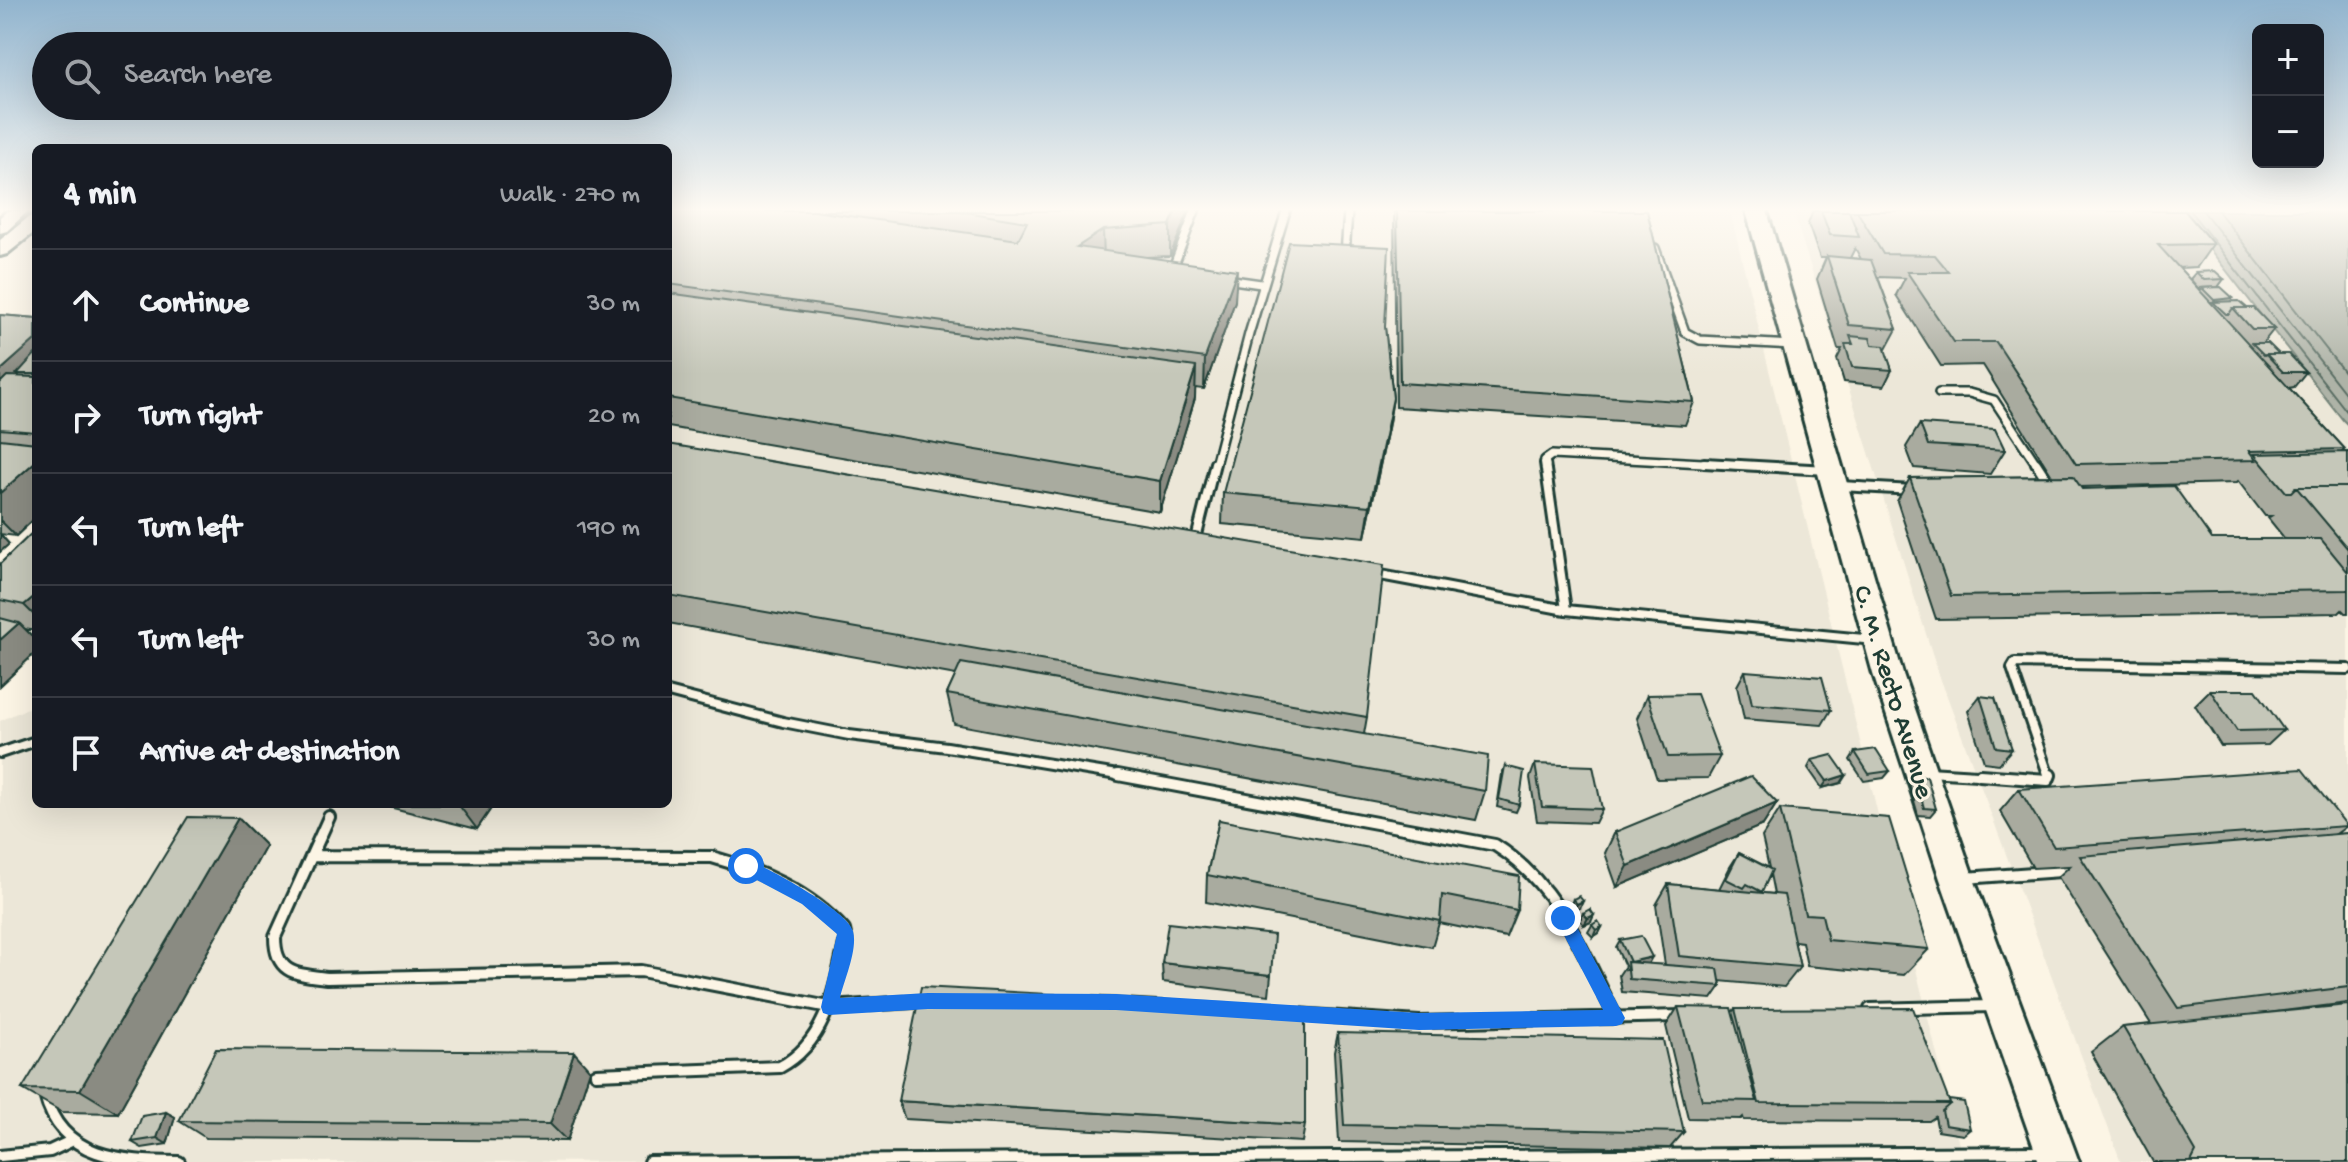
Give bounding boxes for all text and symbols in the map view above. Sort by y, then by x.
map controls [2252,24,2324,168]
button: + [2252,24,2324,96]
search box [32,32,672,120]
icon: search [60,54,104,98]
text: Search here [124,59,272,94]
button: − [2252,96,2324,168]
text: 4 min [64,176,136,216]
text: Walk · 270 m [500,181,640,212]
icon: ahead [64,283,108,327]
text: Continue [140,288,249,323]
text: 30 m [587,290,640,321]
icon: right [64,395,108,439]
text: Turn right [140,400,260,435]
text: 20 m [588,402,640,433]
icon: left [64,507,108,551]
text: Turn left [140,512,241,547]
text: 190 m [577,514,640,545]
street label: C. M. Recto Avenue [1844,582,1940,803]
icon: left [64,619,108,663]
text: Turn left [140,624,241,659]
text: 30 m [587,626,640,657]
icon: arrive [64,731,108,775]
text: Arrive at destination [140,736,400,771]
route start [728,848,764,884]
route end [1545,900,1581,936]

